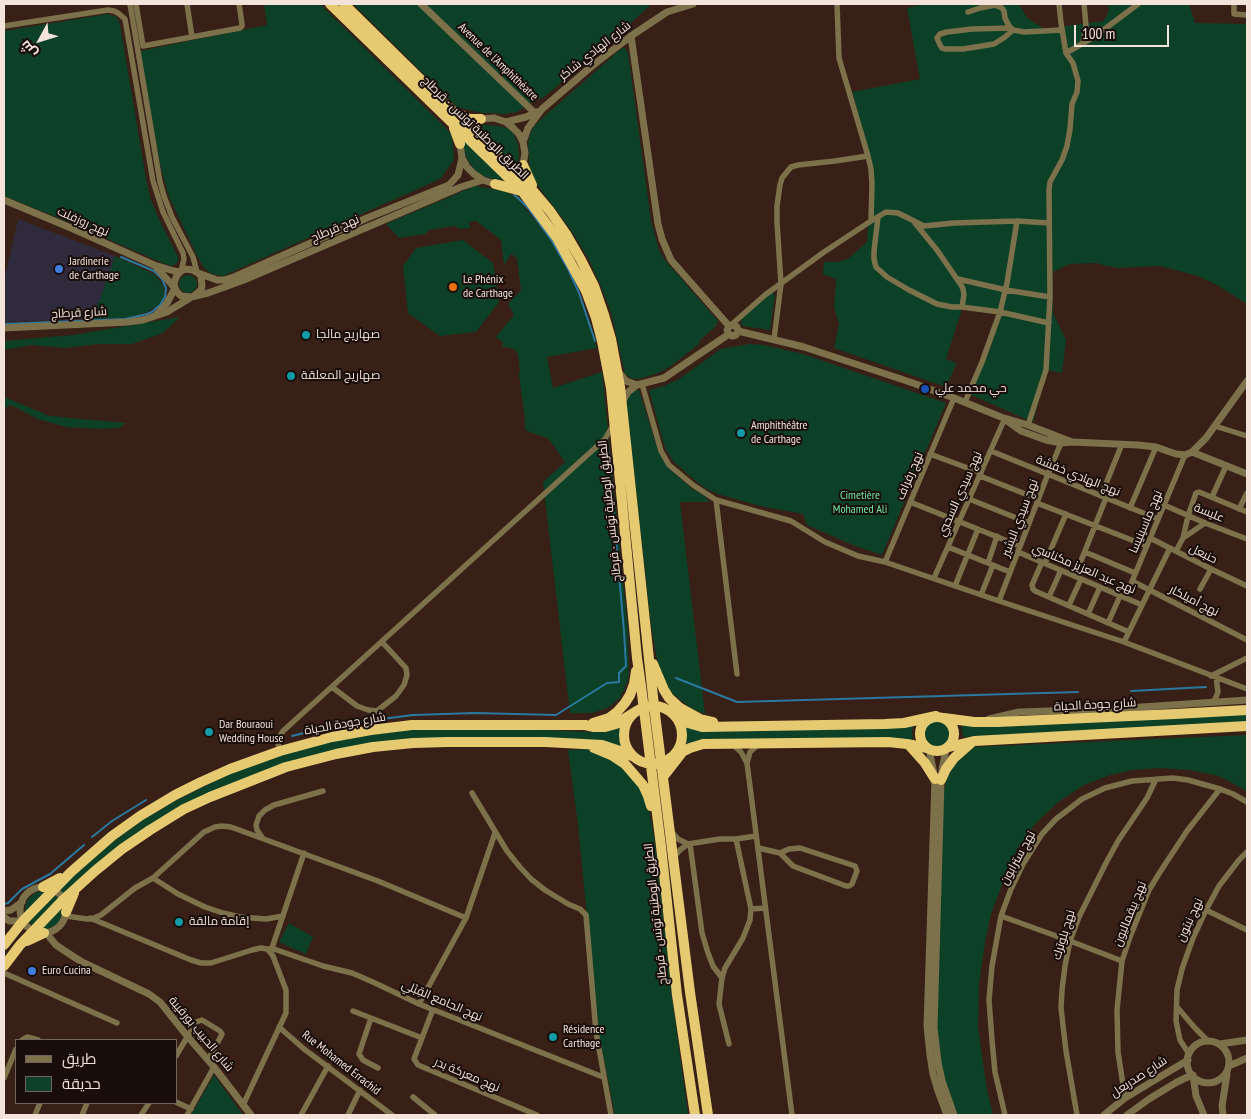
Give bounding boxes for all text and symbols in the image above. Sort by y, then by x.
north arrow [15,15,65,65]
scale bar [1076,15,1171,47]
street label: شارع الهادي شاكر [556,18,634,84]
street label: Avenue de l'Amphithéatre [455,20,541,104]
text: 100 m [1082,24,1115,43]
text: ش [16,37,41,62]
street label: الطريق الوطنية تونس - قرطاج [419,73,531,183]
street label: نهج روزفلت [55,204,111,240]
street label: نهج قرطاج [308,212,362,246]
place label: Jardinerie de Carthage [69,255,119,283]
marker: Jardinerie de Carthage [53,263,65,275]
place label: Le Phénix de Carthage [463,273,513,301]
marker: Le Phénix de Carthage [447,281,459,293]
street label: شارع قرطاج [51,304,107,322]
place label: صهاريج مالجا [316,328,380,342]
marker: صهاريج مالجا [300,329,312,341]
place label: صهاريج المعلقة [301,369,380,383]
marker: صهاريج المعلقة [285,370,297,382]
place label: حي محمد علي [935,382,1007,396]
marker: حي محمد علي [919,383,931,395]
place label: Amphithéâtre de Carthage [751,419,807,447]
marker: Amphithéâtre de Carthage [735,427,747,439]
street label: الطريق الوطنية تونس - قرطاج [595,439,625,583]
street label: نهج سيدي السحبي [935,449,985,539]
street label: نهج رفراف [893,450,927,502]
street label: نهج الهادي خفشة [1034,452,1122,500]
street label: نهج سيدي البشير [999,477,1041,559]
street label: نهج ماسينيسا [1126,488,1166,556]
park label: Cimetière Mohamed Ali [833,489,887,517]
street label: عليسة [1192,500,1226,526]
street label: نهج عبد العزيز مكناسي [1030,541,1138,597]
street label: حنبعل [1186,541,1220,567]
street label: نهج أميلكار [1167,582,1221,620]
street label: شارع جودة الحياة [1053,696,1137,714]
street label: شارع جودة الحياة [303,710,387,738]
place label: Dar Bouraoui Wedding House [219,718,283,746]
marker: Dar Bouraoui Wedding House [203,726,215,738]
street label: نهج سترابون [997,828,1039,888]
street label: الطريق الوطنية تونس - قرطاج [641,842,671,986]
street label: نهج بيقماليون [1110,879,1150,949]
street label: نهج نبتون [1174,896,1206,944]
street label: نهج بلوترك [1050,908,1078,962]
place label: إقامة مالقة [189,915,249,929]
marker: إقامة مالقة [173,916,185,928]
place label: Euro Cucina [42,964,91,978]
marker: Euro Cucina [26,965,38,977]
street label: نهج الجامع القِبْلي [399,977,485,1025]
street label: شارع الحبيب بورقيبة [165,994,237,1074]
place label: Résidence Carthage [563,1023,604,1051]
street label: Rue Mohamed Errachid [299,1028,383,1098]
marker: Résidence Carthage [547,1031,559,1043]
legend [15,1039,178,1104]
text: طريق [62,1049,96,1068]
street label: شارع صدربعل [1108,1053,1170,1101]
street label: نهج معركة بدر [432,1055,502,1095]
text: حديقة [62,1074,101,1093]

